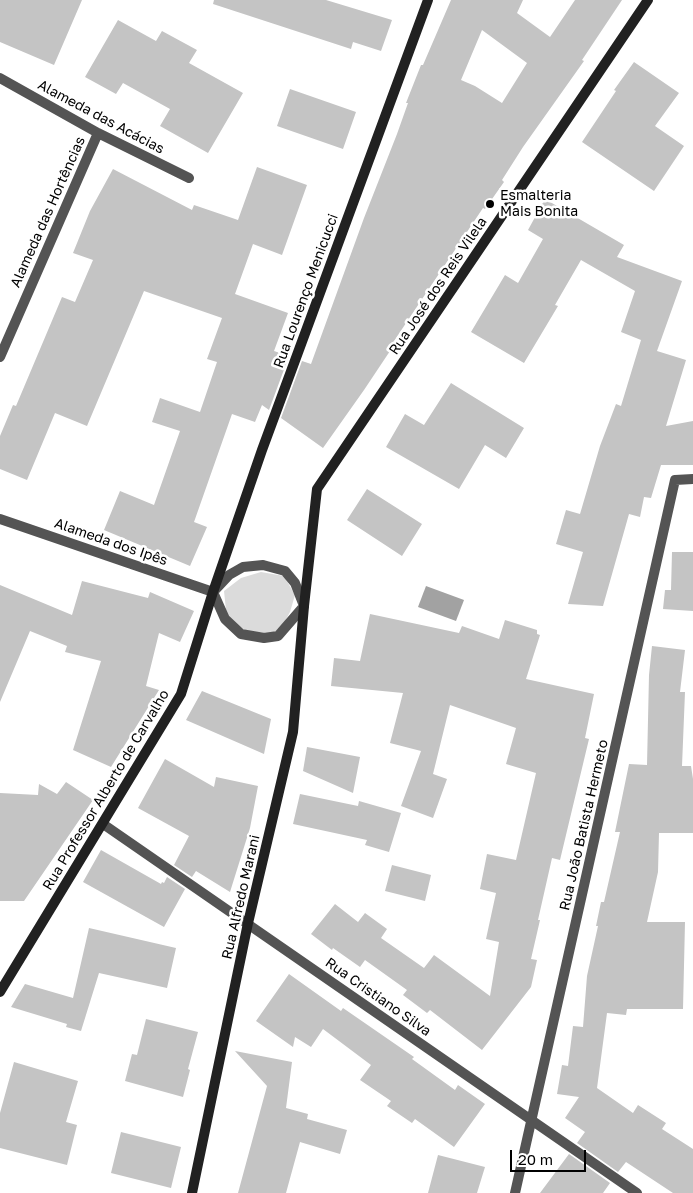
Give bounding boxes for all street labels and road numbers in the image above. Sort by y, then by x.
street label: Alameda das Acácias [35,76,167,158]
street label: Alameda das Hortências [7,134,89,290]
street label: Rua Lourenço Menicucci [270,212,342,370]
street label: Rua José dos Reis Vilela [386,214,490,358]
street label: Alameda dos Ipês [52,515,170,569]
street label: Rua Professor Alberto de Carvalho [39,687,173,893]
street label: Rua João Batista Hermeto [556,738,612,912]
street label: Rua Alfredo Marani [219,833,263,961]
street label: Rua Cristiano Silva [322,954,434,1040]

